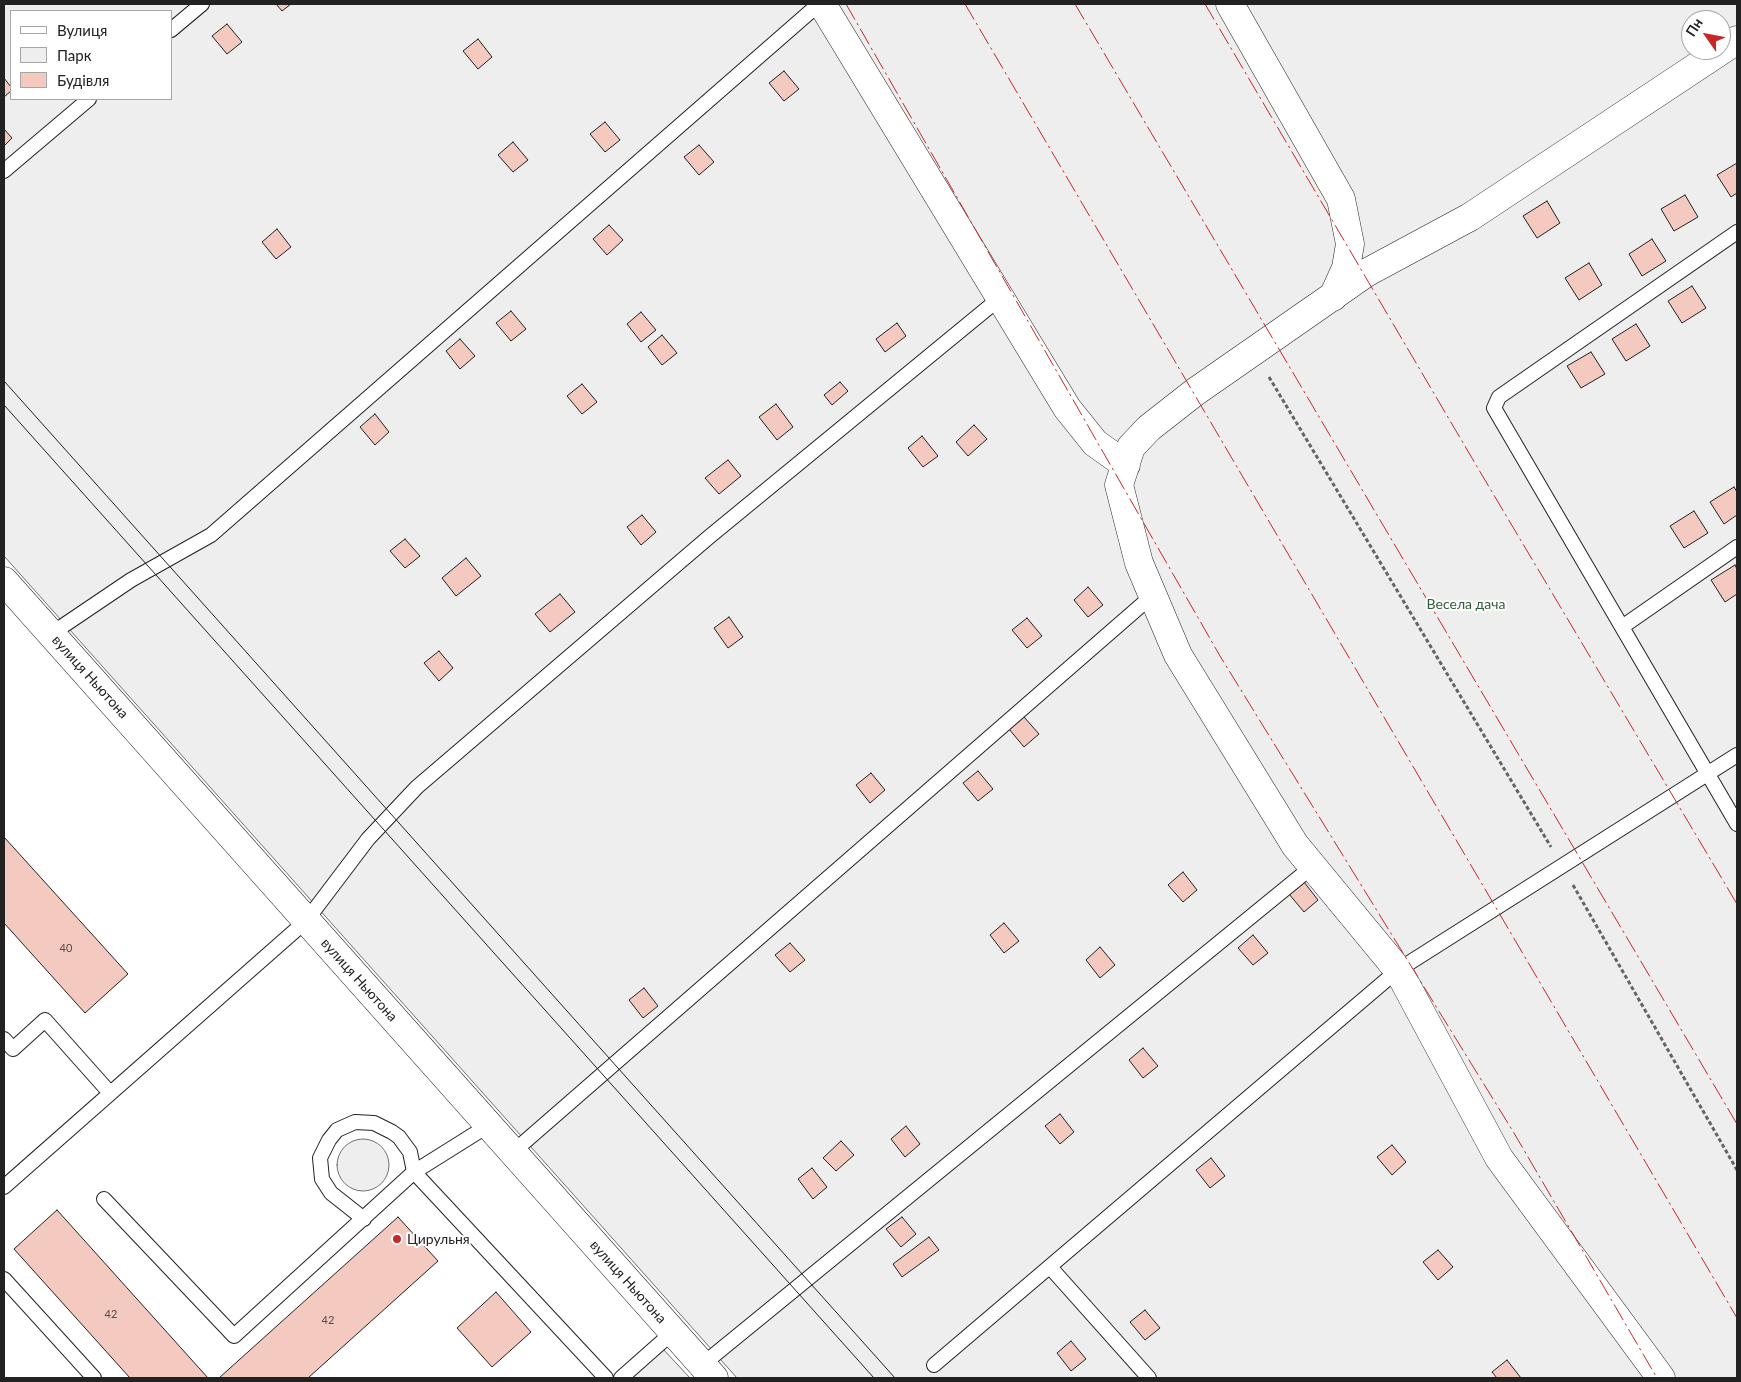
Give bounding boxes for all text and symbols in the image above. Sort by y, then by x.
legend [10,10,172,100]
north arrow [1681,10,1731,60]
text: Пн [1682,15,1706,39]
text: Вулиця [57,21,107,39]
text: Парк [57,46,91,64]
text: Будівля [57,71,109,89]
park label: Весела дача [1427,596,1505,612]
street label: вулиця Ньютона [48,632,132,722]
street label: вулиця Ньютона [317,935,401,1025]
house number: 40 [60,941,72,955]
place label: Цирульня [407,1231,470,1247]
marker: Цирульня [391,1233,403,1245]
street label: вулиця Ньютона [586,1237,670,1327]
house number: 42 [105,1307,117,1321]
house number: 42 [322,1313,334,1327]

